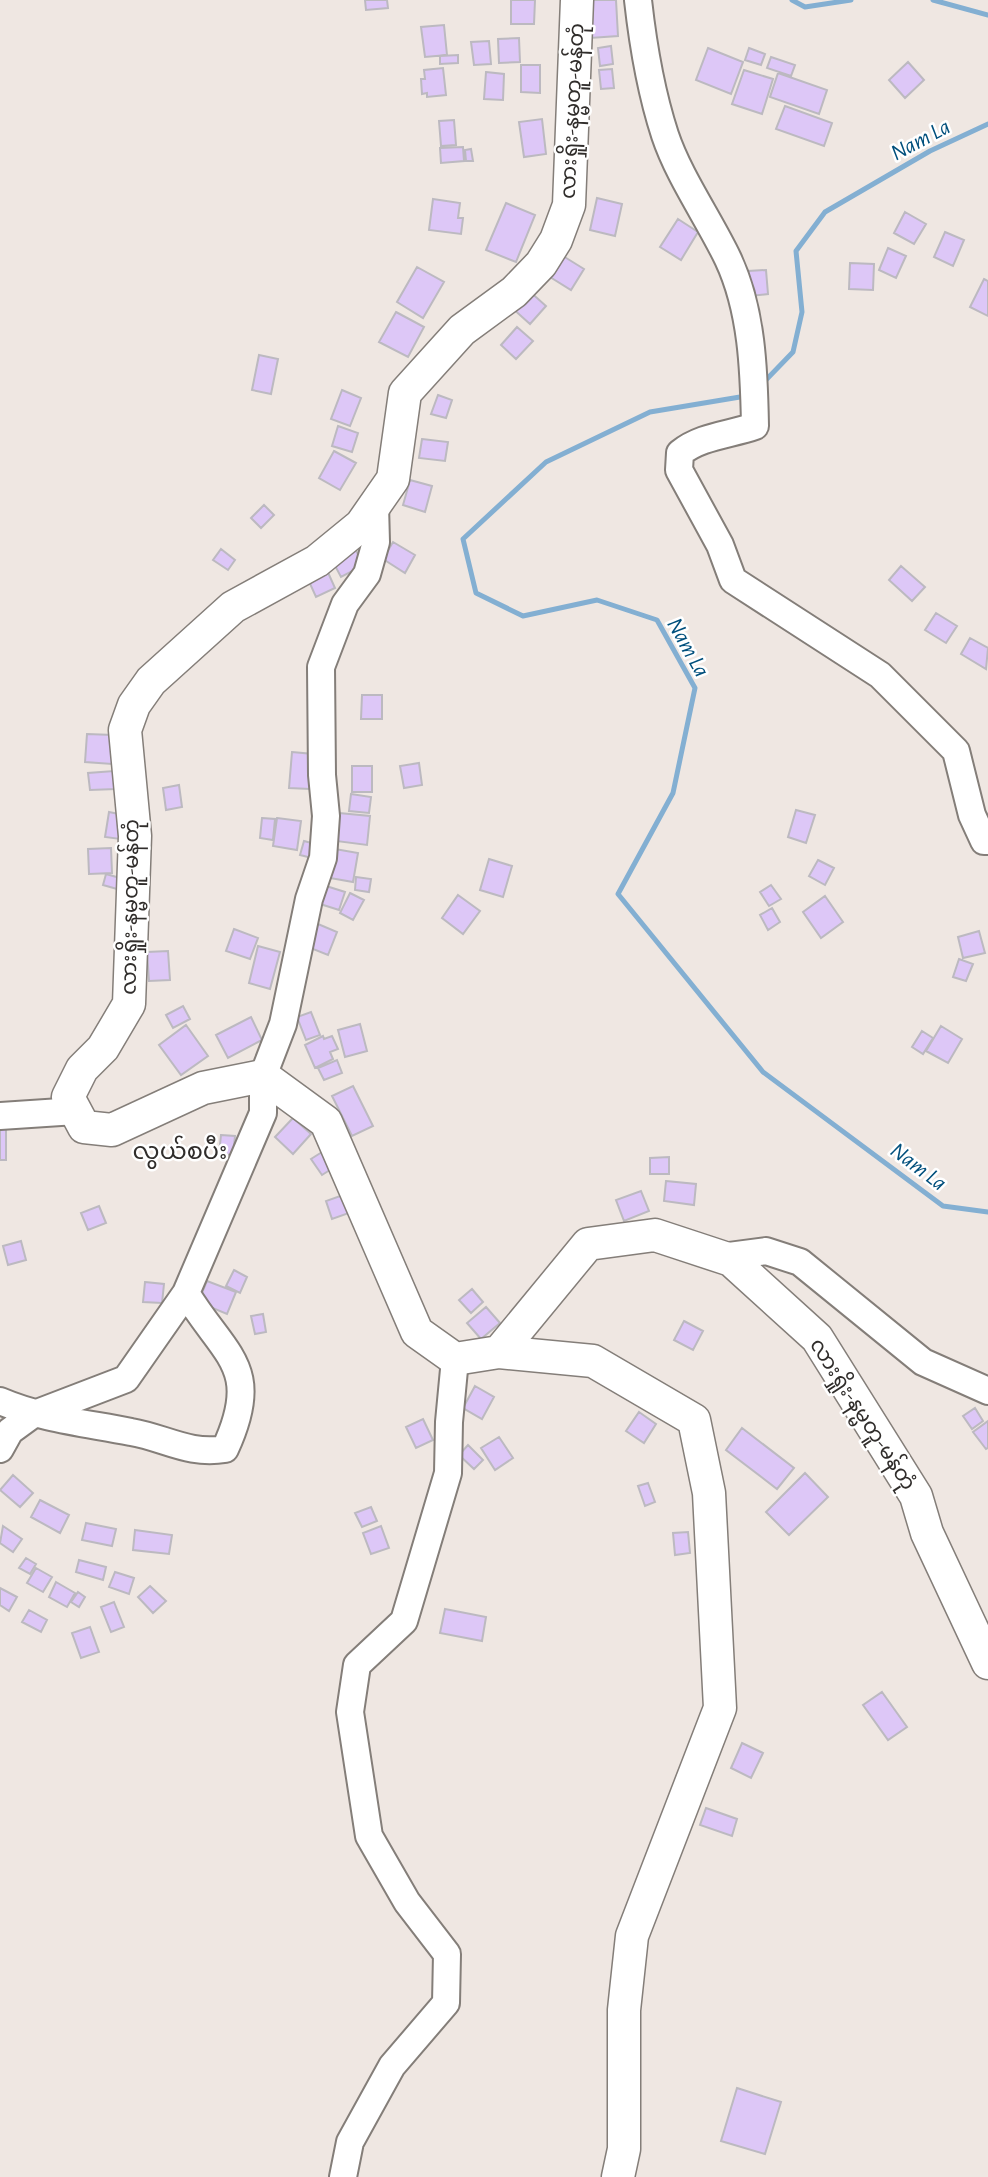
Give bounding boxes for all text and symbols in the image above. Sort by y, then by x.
street label: လားရှိုး-နမ္မတူ-မန်တုံ [551,22,594,200]
water label: Nam La [887,115,954,165]
water label: Nam La [662,614,713,681]
street label: လားရှိုး-နမ္မတူ-မန်တုံ [112,819,149,995]
district label: လွယ်စပီး [133,1135,227,1169]
water label: Nam La [886,1139,950,1196]
street label: လားရှိုး-နမ္မတူ-မန်တုံ [800,1331,924,1497]

